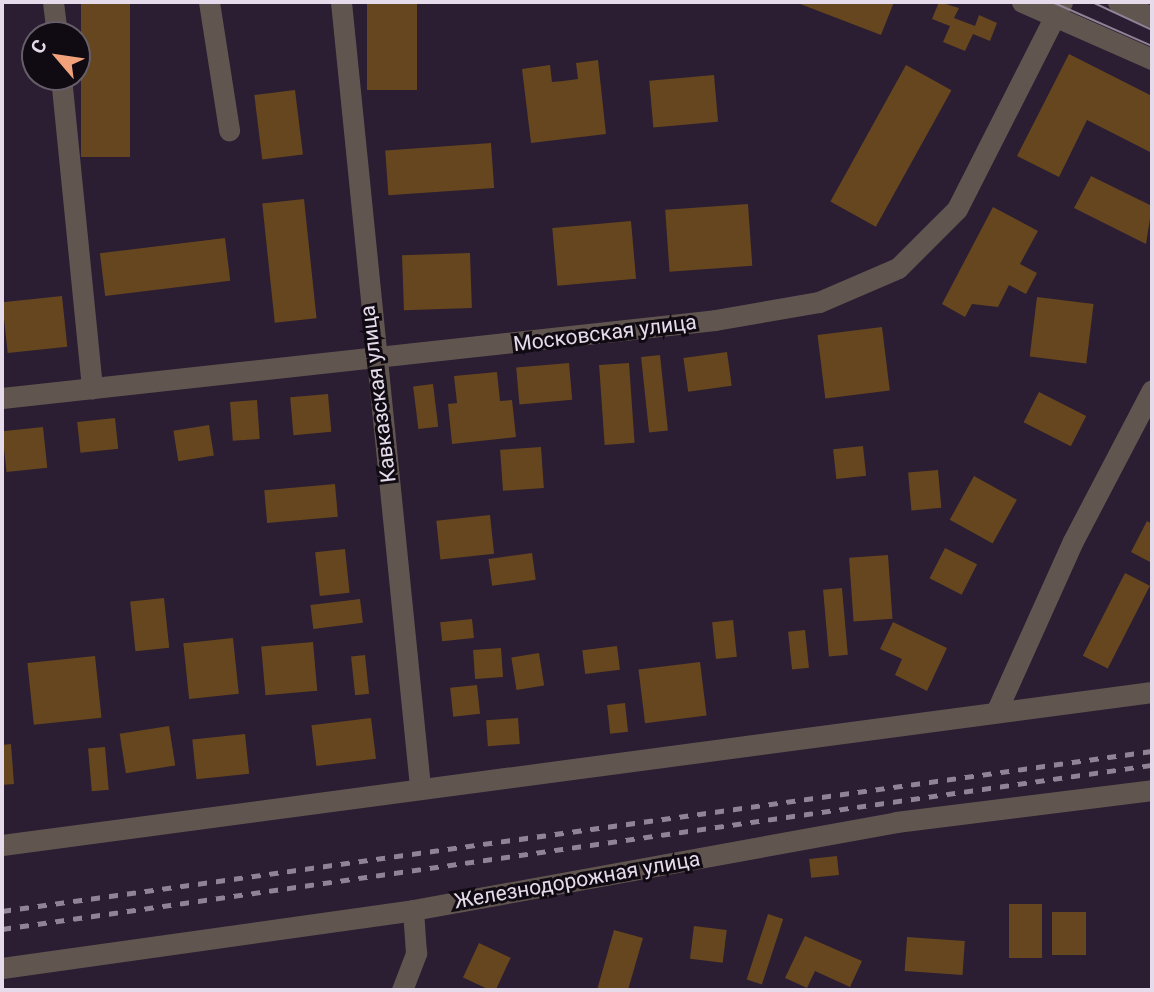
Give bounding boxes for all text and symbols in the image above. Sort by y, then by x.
north arrow [21,21,91,91]
text: С [26,36,52,58]
street label: Кавказская улица [355,304,401,484]
street label: Московская улица [512,309,698,357]
street label: Железнодорожная улица [452,846,702,914]

